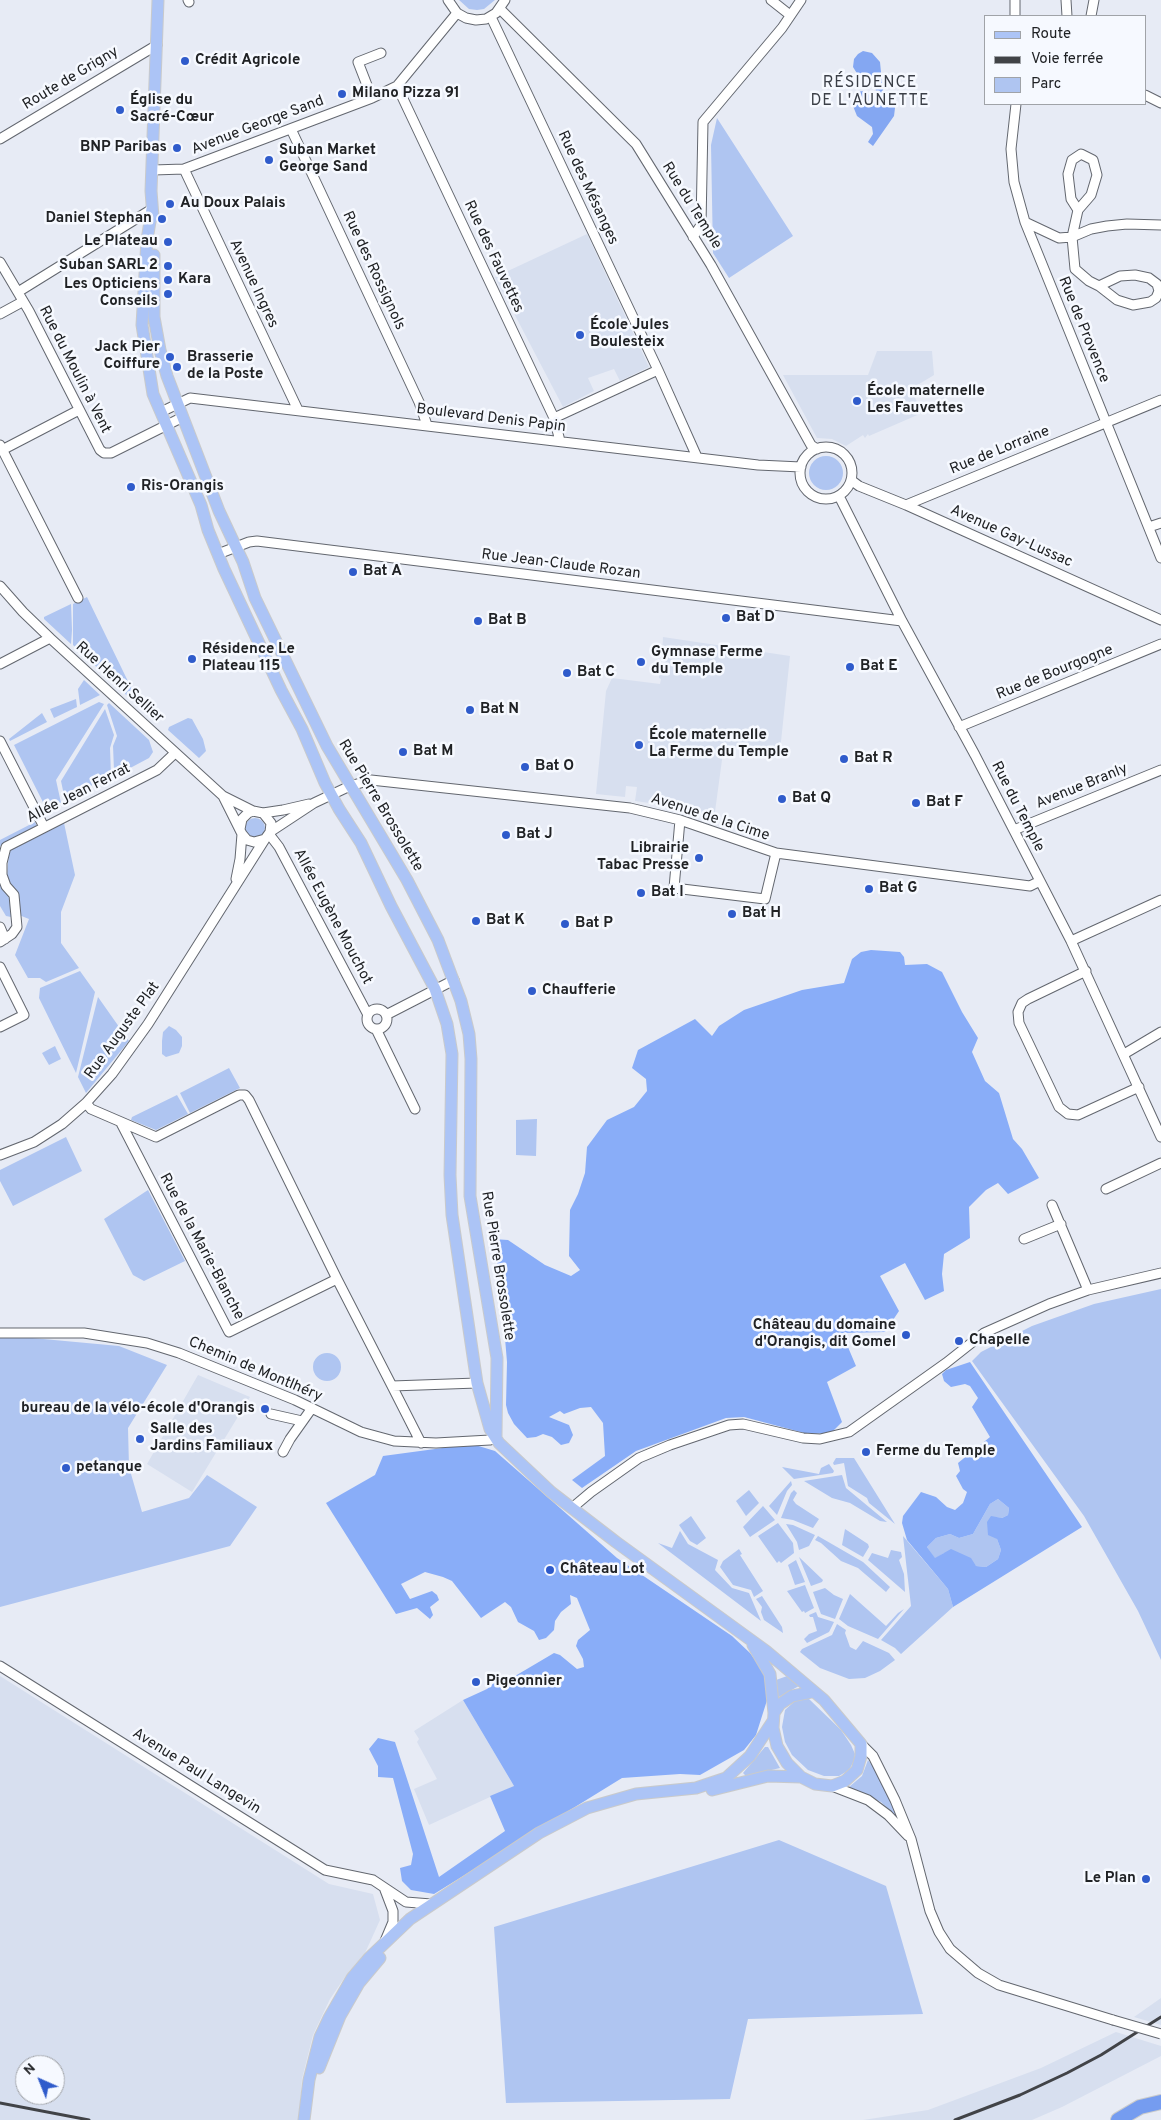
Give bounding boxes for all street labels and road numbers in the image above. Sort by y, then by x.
street label: Route de Grigny [20,43,122,115]
street label: Avenue George Sand [189,92,327,160]
street label: Rue des Mésanges [553,128,621,248]
street label: Rue du Temple [657,159,725,253]
street label: Rue des Fauvettes [459,198,527,316]
street label: Rue des Rossignols [338,209,408,333]
street label: Avenue Ingres [225,237,281,331]
street label: Rue de Provence [1053,274,1113,386]
street label: Rue du Moulin à Vent [34,303,114,437]
street label: Boulevard Denis Papin [415,401,567,437]
street label: Rue de Lorraine [947,423,1053,479]
street label: Avenue Gay-Lussac [947,502,1075,572]
street label: Rue Jean-Claude Rozan [480,546,642,584]
street label: Rue Henri Sellier [71,639,167,727]
street label: Rue de Bourgogne [994,641,1116,705]
street label: Rue Pierre Brossolette [333,737,427,875]
street label: Rue du Temple [986,759,1048,855]
street label: Allée Jean Ferrat [24,760,134,828]
street label: Avenue Branly [1033,760,1131,814]
street label: Avenue de la Cime [648,790,772,846]
street label: Allée Eugène Mouchot [289,846,375,988]
street label: Rue Auguste Plat [82,979,164,1083]
street label: Rue de la Marie-Blanche [155,1171,247,1323]
street label: Rue Pierre Brossolette [476,1190,518,1342]
street label: Chemin de Montlhéry [185,1334,325,1406]
street label: Avenue Paul Langevin [129,1725,263,1819]

